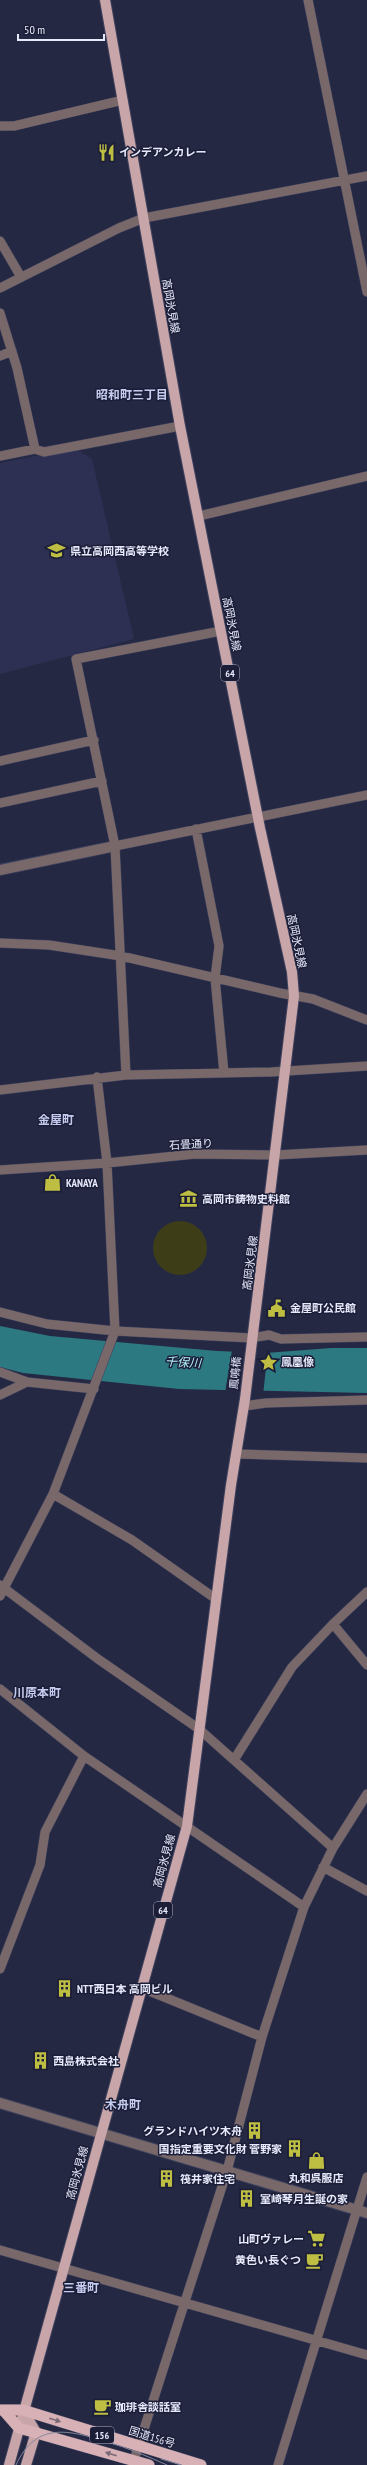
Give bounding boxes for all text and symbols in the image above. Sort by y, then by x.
scale bar [18,16,104,42]
text: 50 m [24,22,45,37]
restaurant icon: インデアンカレー [96,142,116,162]
place label: インデアンカレー [119,145,207,159]
street label: 高岡氷見線 [159,278,183,334]
district label: 昭和町三丁目 [96,387,168,402]
school or university icon: 県立高岡西高等学校 [47,541,67,561]
place label: 県立高岡西高等学校 [70,544,169,558]
street label: 高岡氷見線 [220,596,244,652]
road number: 64 [221,665,239,681]
street label: 高岡氷見線 [284,913,310,969]
district label: 金屋町 [38,1112,74,1127]
street label: 石畳通り [169,1136,213,1152]
shop icon: KANAYA [43,1173,63,1193]
place label: KANAYA [66,1176,98,1190]
museum icon: 高岡市鋳物史料館 [179,1189,199,1209]
place label: 高岡市鋳物史料館 [202,1192,290,1206]
street label: 高岡氷見線 [240,1235,260,1291]
public building icon: 金屋町公民館 [267,1298,287,1318]
place label: 金屋町公民館 [290,1301,356,1315]
place icon: 鳳凰像 [258,1352,278,1372]
water label: 千保川 [165,1354,203,1371]
place label: 鳳凰像 [281,1355,314,1369]
street label: 鳳鳴橋 [226,1356,244,1390]
district label: 川原本町 [13,1685,61,1700]
street label: 高岡氷見線 [150,1833,178,1889]
road number: 64 [154,1902,172,1918]
building icon: NTT西日本 高岡ビル [54,1979,74,1999]
place label: NTT西日本 高岡ビル [77,1982,173,1996]
building icon: 西島株式会社 [30,2051,50,2071]
place label: 西島株式会社 [53,2054,119,2068]
district label: 木舟町 [105,2097,141,2112]
building icon: グランドハイツ木舟 [245,2121,265,2141]
place label: グランドハイツ木舟 [143,2124,242,2138]
building icon: 国指定重要文化財 菅野家 [285,2139,305,2159]
place label: 国指定重要文化財 菅野家 [159,2142,282,2156]
street label: 高岡氷見線 [63,2145,91,2201]
shop icon: 丸和呉服店 [306,2150,326,2170]
building icon: 筏井家住宅 [157,2169,177,2189]
place label: 丸和呉服店 [289,2171,344,2185]
place label: 筏井家住宅 [180,2172,235,2186]
building icon: 室崎琴月生誕の家 [237,2189,257,2209]
place label: 室崎琴月生誕の家 [260,2192,348,2206]
supermarket icon: 山町ヴァレー [307,2229,327,2249]
place label: 山町ヴァレー [238,2232,304,2246]
cafe icon: 黄色い長ぐつ [304,2250,324,2270]
place label: 黄色い長ぐつ [235,2253,301,2267]
district label: 三番町 [63,2280,99,2295]
cafe icon: 珈琲舎談話室 [92,2397,112,2417]
place label: 珈琲舎談話室 [115,2400,181,2414]
one-way arrow [49,2417,61,2423]
street label: 国道156号 [127,2423,177,2451]
road number: 156 [90,2427,114,2443]
one-way arrow [105,2451,117,2457]

